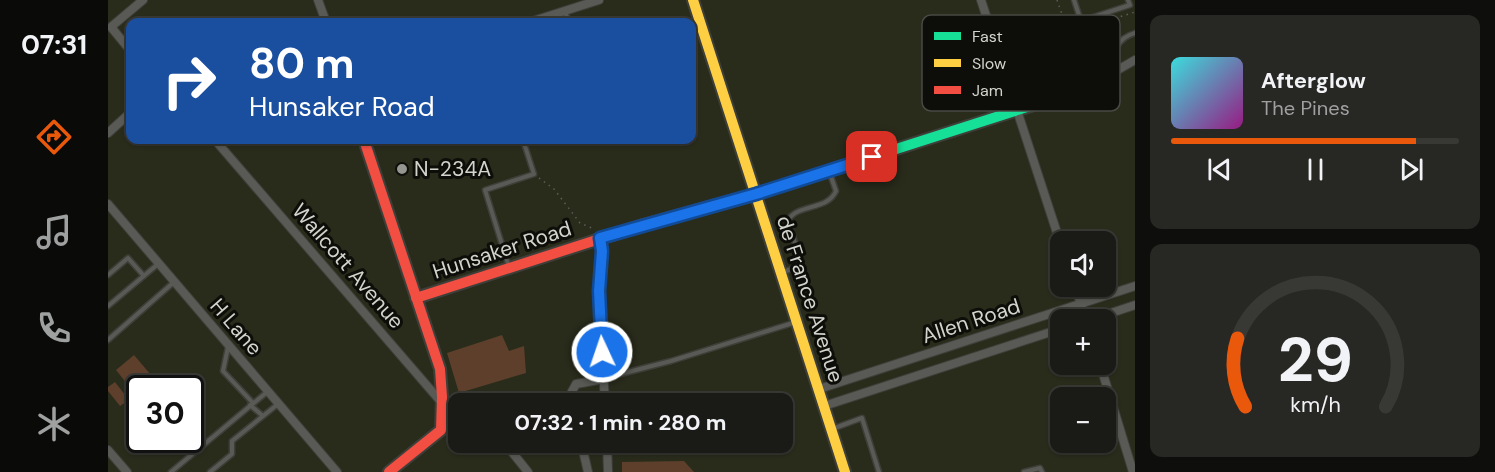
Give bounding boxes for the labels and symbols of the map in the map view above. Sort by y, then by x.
legend [922,15,1120,111]
text: Fast [972,26,1003,47]
text: Slow [972,53,1006,74]
text: Jam [972,80,1003,101]
pin [846,131,897,182]
place label: N-234A [414,155,491,183]
marker: N-234A [395,162,409,176]
street label: Wallcott Avenue [286,197,410,335]
street label: de France Avenue [770,212,850,386]
street label: Hunsaker Road [429,214,575,286]
street label: Allen Road [918,292,1024,350]
street label: H Lane [204,293,268,361]
position arrow [570,320,634,384]
speed limit sign: 30 [126,375,204,453]

